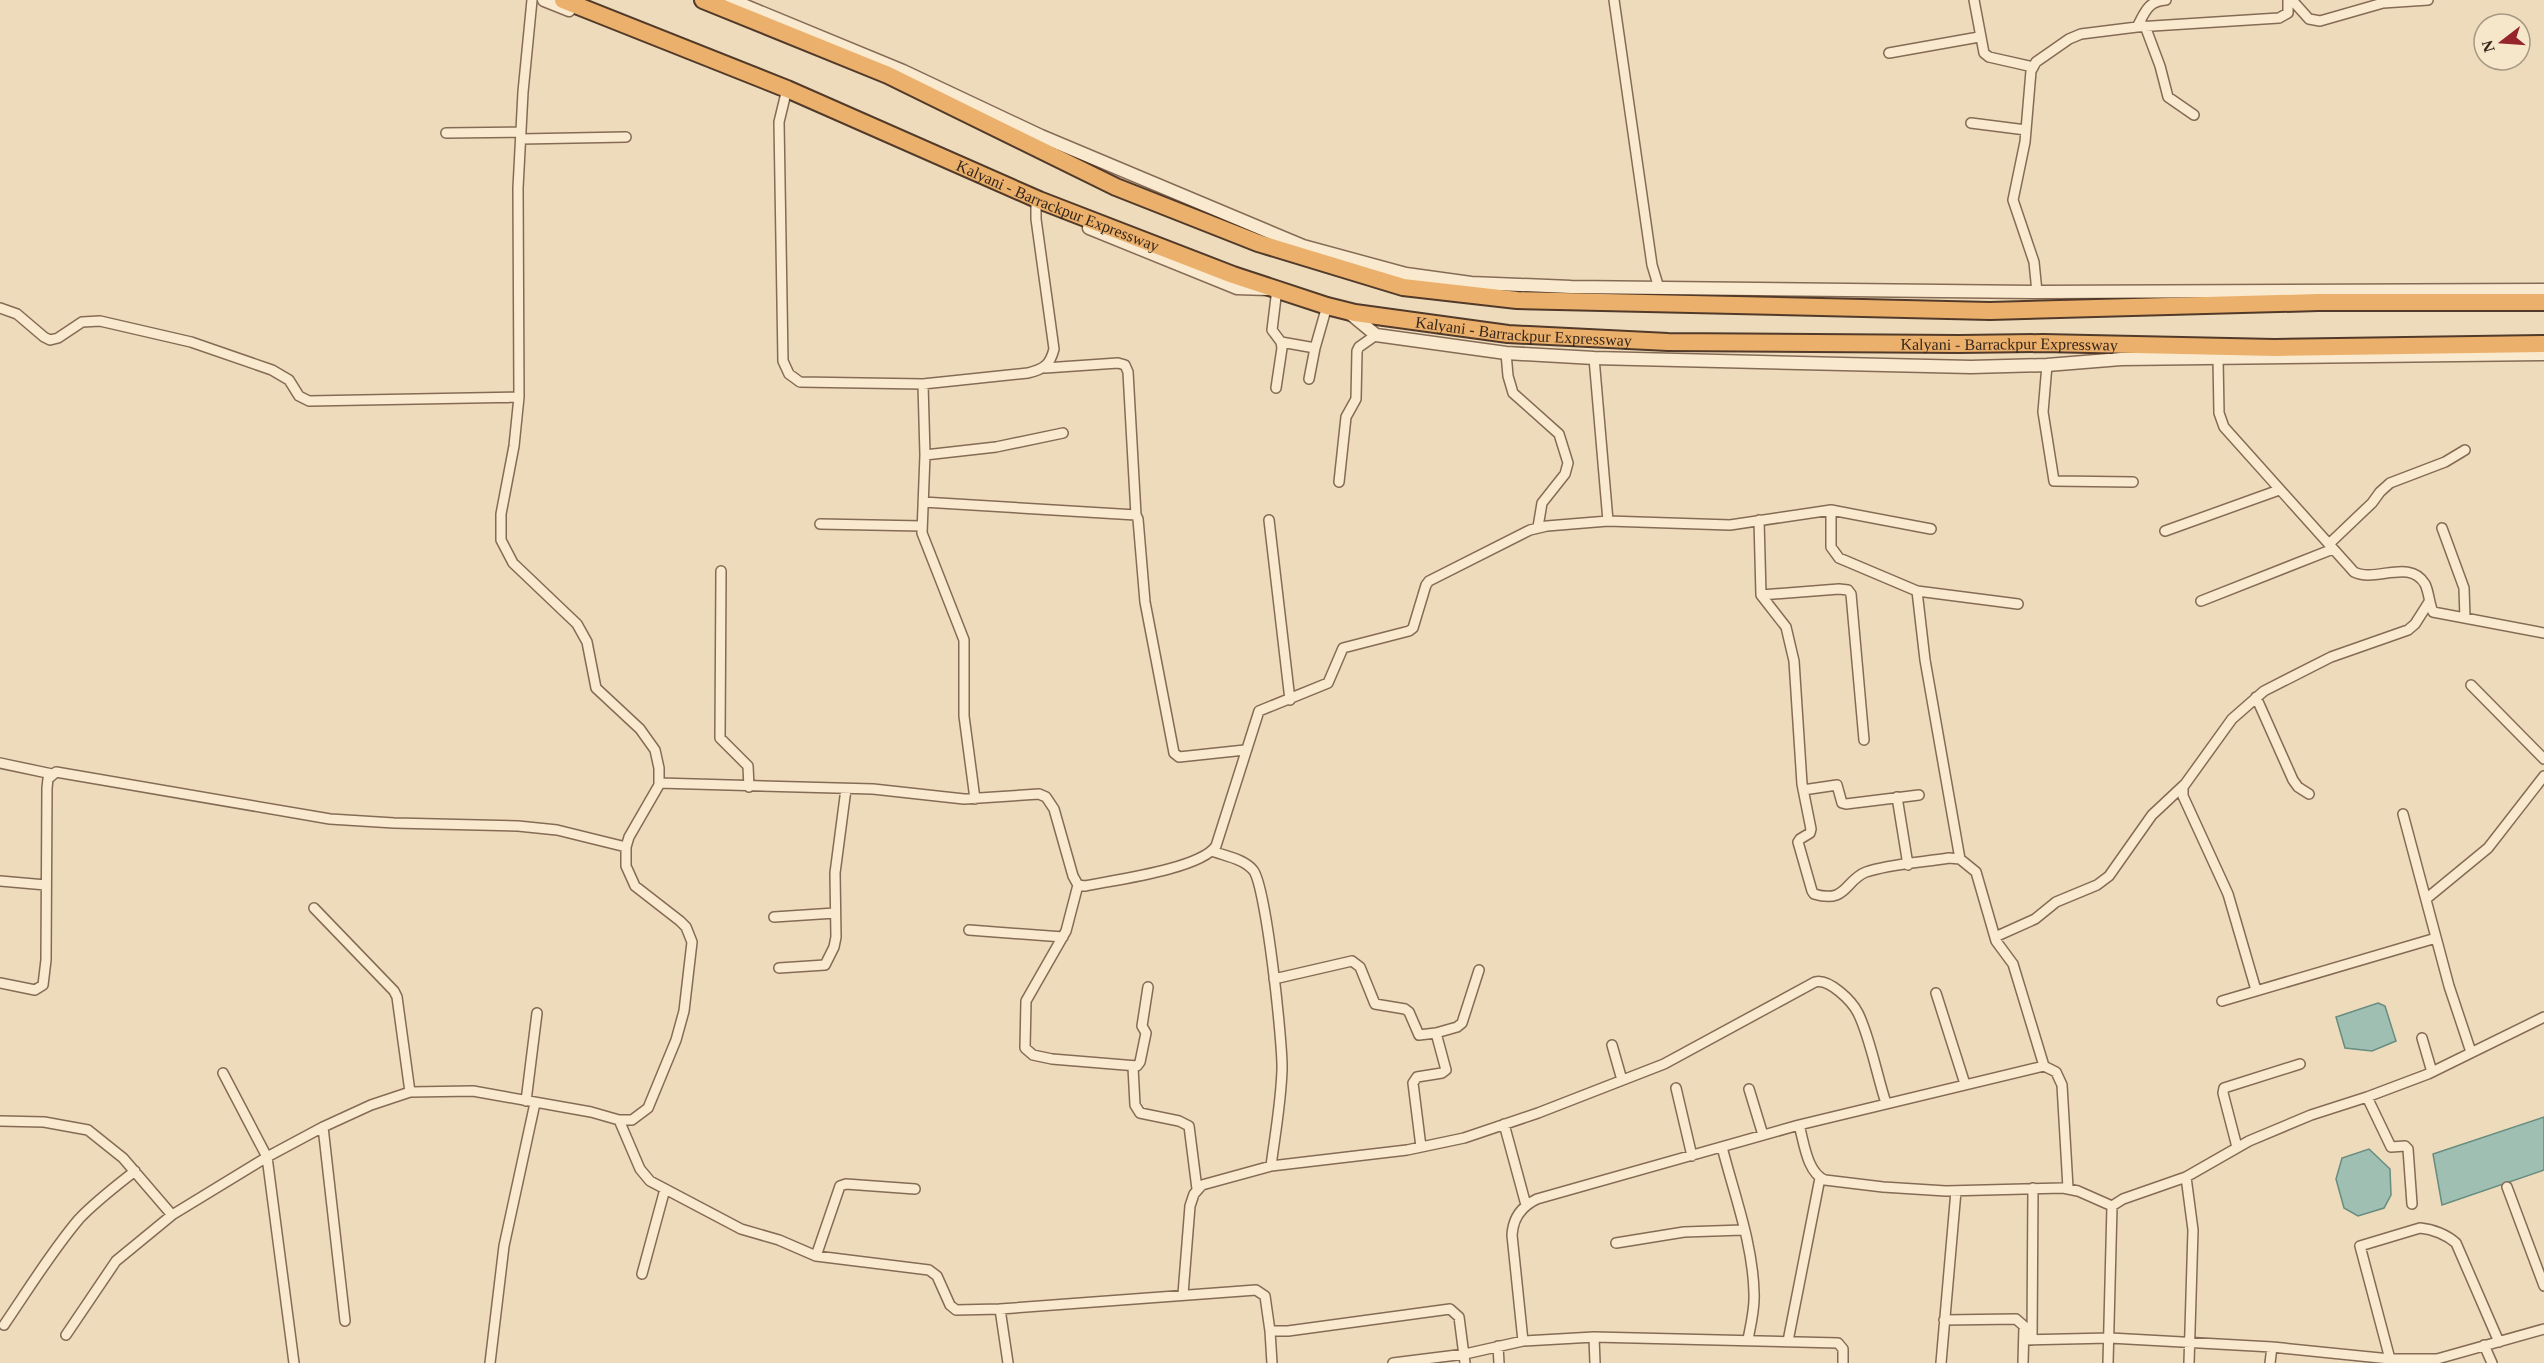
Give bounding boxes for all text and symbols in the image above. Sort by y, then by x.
north arrow [2472,12,2532,72]
text: N [2478,38,2498,54]
street label: Kalyani - Barrackpur Expressway [954,156,1162,255]
street label: Kalyani - Barrackpur Expressway [1414,313,1632,350]
street label: Kalyani - Barrackpur Expressway [1900,334,2118,354]

